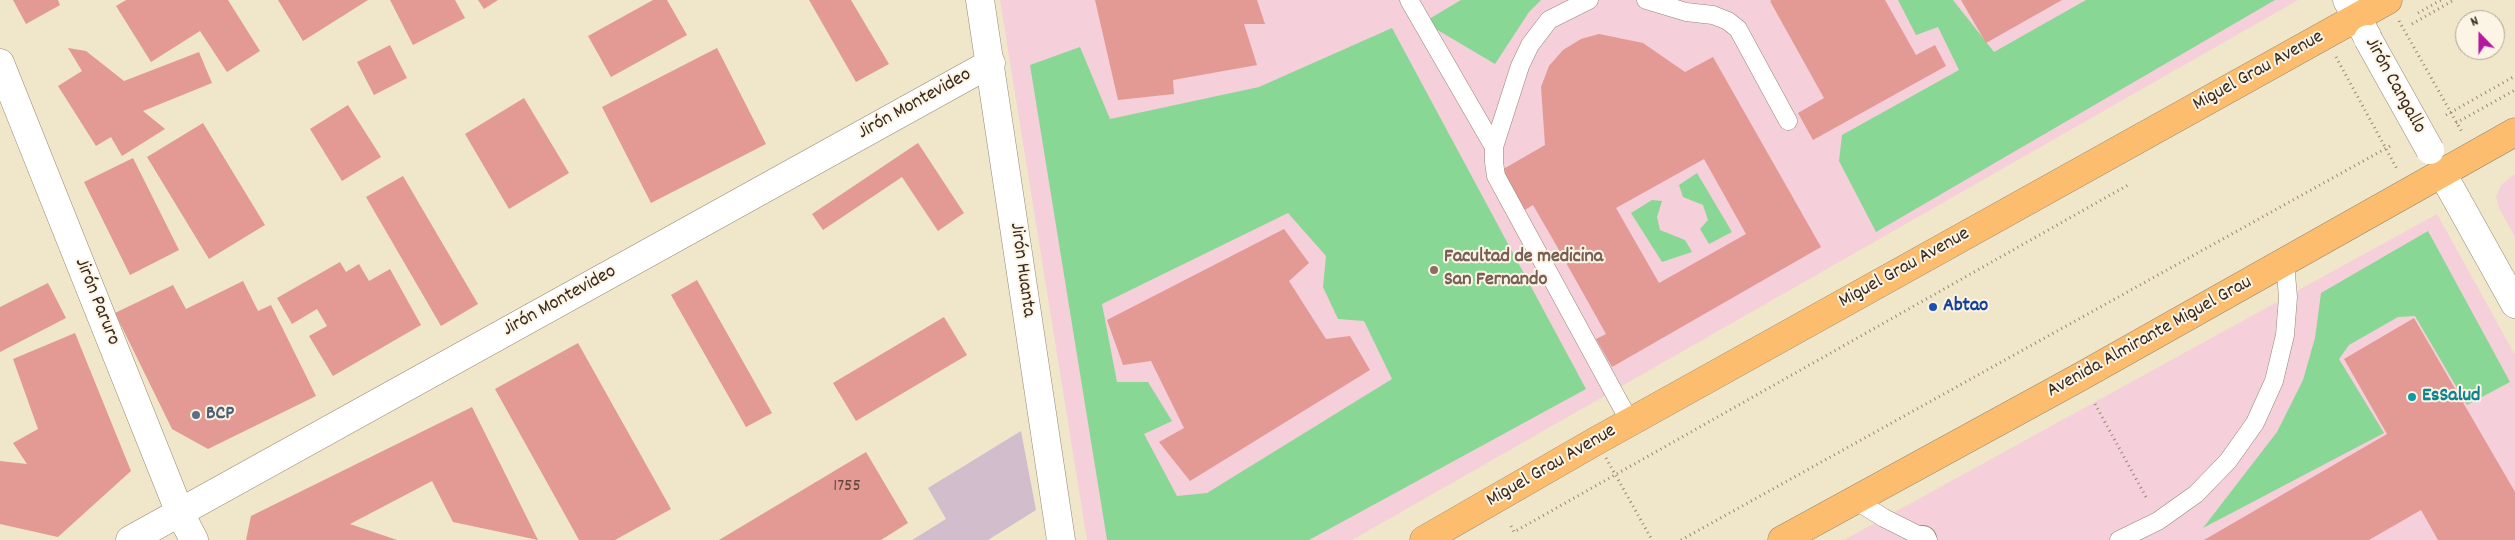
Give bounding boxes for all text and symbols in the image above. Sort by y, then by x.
north arrow [2455,10,2505,60]
text: N [2468,11,2482,33]
street label: Miguel Grau Avenue [2189,26,2329,118]
street label: Jirón Cangallo [2358,34,2430,138]
street label: Jirón Montevideo [854,64,976,146]
street label: Jirón Huanta [1002,221,1040,319]
street label: Miguel Grau Avenue [1835,223,1975,315]
place label: Facultad de medicina San Fernando [1444,246,1603,293]
street label: Jirón Paruro [68,255,124,349]
street label: Jirón Montevideo [499,261,621,343]
marker: Facultad de medicina San Fernando [1428,264,1440,276]
street label: Avenida Almirante Miguel Grau [2043,272,2257,404]
place label: Abtao [1943,295,1988,319]
marker: Abtao [1927,301,1939,313]
place label: EsSalud [2422,385,2480,409]
marker: EsSalud [2406,391,2418,403]
place label: BCP [206,403,234,427]
marker: BCP [190,409,202,421]
street label: Miguel Grau Avenue [1483,420,1621,514]
house number: 1755 [833,477,861,499]

